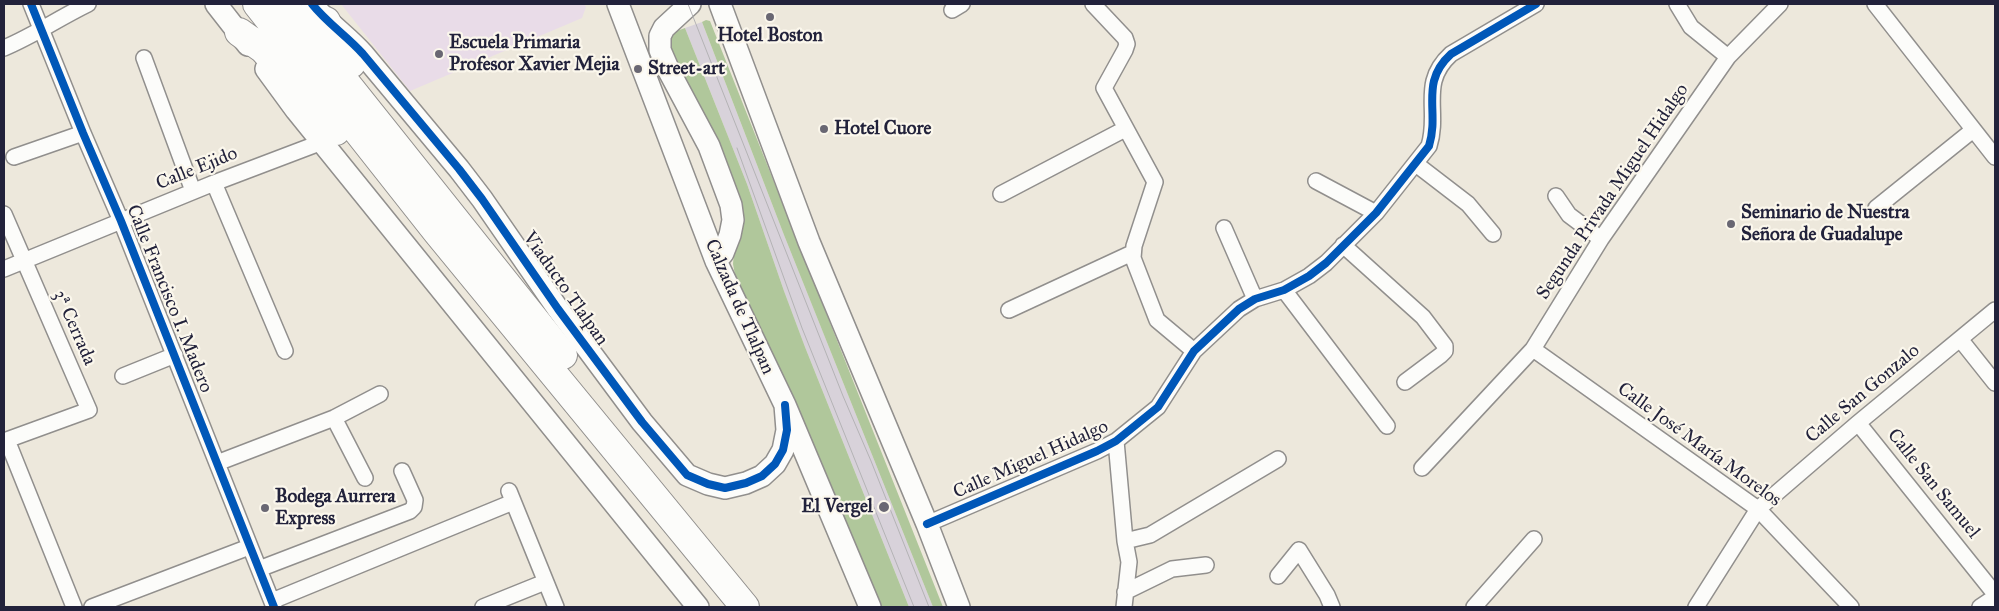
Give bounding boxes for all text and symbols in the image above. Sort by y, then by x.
marker: Hotel Boston [764,11,776,23]
place label: Hotel Boston [717,25,823,47]
place label: Escuela Primaria Profesor Xavier Mejia [449,32,619,76]
marker: Escuela Primaria Profesor Xavier Mejia [433,48,445,60]
place label: Street-art [648,58,725,80]
marker: Street-art [632,63,644,75]
street label: Segunda Privada Miguel Hidalgo [1532,80,1694,304]
place label: Hotel Cuore [834,118,931,140]
marker: Hotel Cuore [818,123,830,135]
street label: Calle Ejido [153,142,241,196]
street label: Calle Francisco I. Madero [121,202,217,396]
place label: Seminario de Nuestra Señora de Guadalupe [1741,202,1910,246]
marker: Seminario de Nuestra Señora de Guadalupe [1725,218,1737,230]
street label: Viaducto Tlalpan [517,228,613,350]
street label: Calzada de Tlalpan [699,236,779,378]
street label: 3ª Cerrada [47,287,101,369]
street label: Calle San Gonzalo [1801,340,1925,448]
street label: Calle José María Morelos [1613,378,1785,512]
street label: Calle Miguel Hidalgo [950,416,1112,504]
street label: Calle San Samuel [1882,425,1984,543]
place label: Bodega Aurrera Express [275,486,396,530]
place label: El Vergel [801,496,873,518]
marker: El Vergel [877,500,891,514]
marker: Bodega Aurrera Express [259,502,271,514]

